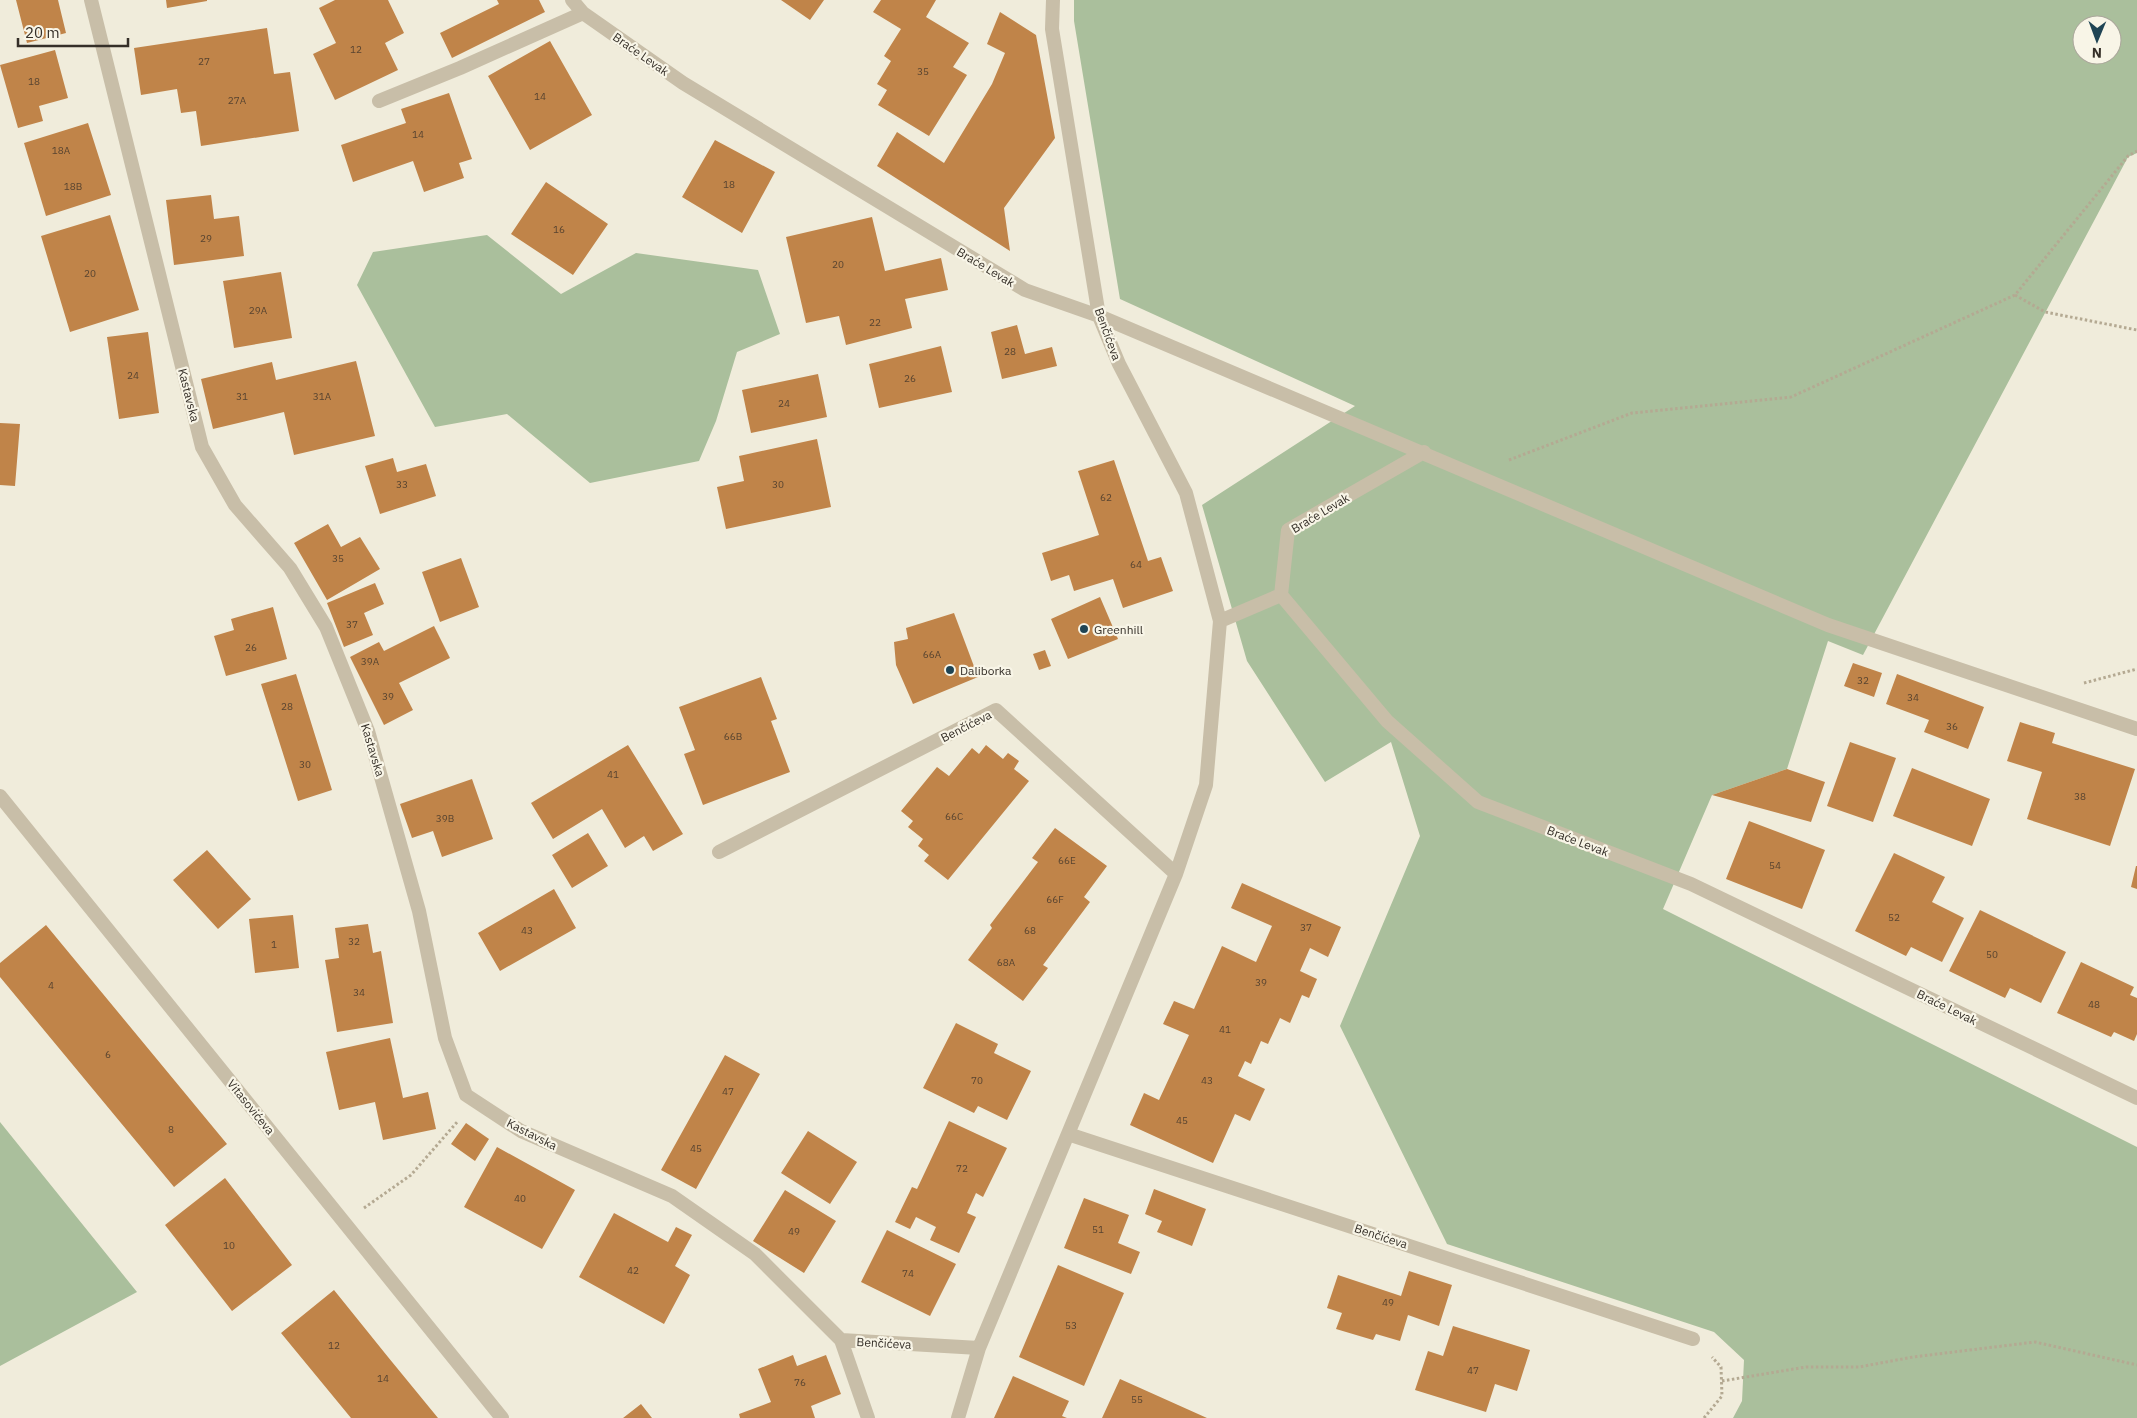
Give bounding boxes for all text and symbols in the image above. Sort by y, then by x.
scale bar [18,15,128,47]
north arrow [2072,15,2122,65]
text: 20 m [25,23,60,42]
street label: Braće Levak [610,29,672,79]
house number: 12 [350,43,362,56]
text: N [2092,44,2102,62]
house number: 27 [198,55,210,68]
house number: 35 [917,65,929,78]
house number: 18 [28,75,40,88]
house number: 14 [534,90,546,103]
house number: 27A [228,94,247,107]
house number: 14 [412,128,424,141]
house number: 18A [52,144,71,157]
house number: 18 [723,178,735,191]
house number: 18B [64,180,82,193]
house number: 16 [553,223,565,236]
house number: 29 [200,232,212,245]
street label: Braće Levak [954,244,1018,290]
house number: 20 [832,258,844,271]
house number: 20 [84,267,96,280]
house number: 29A [249,304,268,317]
street label: Benčićeva [1092,306,1125,363]
house number: 22 [869,316,881,329]
house number: 28 [1004,345,1016,358]
street label: Kastavska [175,367,203,424]
house number: 24 [127,369,139,382]
house number: 26 [904,372,916,385]
house number: 31 [236,390,248,403]
house number: 31A [313,390,332,403]
house number: 24 [778,397,790,410]
house number: 33 [396,478,408,491]
house number: 30 [772,478,784,491]
street label: Braće Levak [1288,490,1352,536]
house number: 62 [1100,491,1112,504]
house number: 35 [332,552,344,565]
house number: 64 [1130,558,1142,571]
house number: 37 [346,618,358,631]
place label: Greenhill [1094,622,1143,637]
marker: Greenhill [1078,623,1090,635]
house number: 26 [245,641,257,654]
house number: 66A [923,648,942,661]
house number: 39A [361,655,380,668]
place label: Daliborka [960,663,1012,678]
marker: Daliborka [944,664,956,676]
house number: 32 [1857,674,1869,687]
house number: 39 [382,690,394,703]
house number: 34 [1907,691,1919,704]
house number: 28 [281,700,293,713]
street label: Benčićeva [938,707,994,745]
house number: 36 [1946,720,1958,733]
street label: Kastavska [358,722,388,779]
house number: 66B [724,730,742,743]
house number: 30 [299,758,311,771]
house number: 41 [607,768,619,781]
house number: 38 [2074,790,2086,803]
house number: 66C [945,810,963,823]
house number: 39B [436,812,454,825]
street label: Braće Levak [1545,822,1612,860]
house number: 66E [1058,854,1076,867]
house number: 54 [1769,859,1781,872]
house number: 66F [1046,893,1064,906]
house number: 52 [1888,911,1900,924]
house number: 37 [1300,921,1312,934]
house number: 43 [521,924,533,937]
house number: 68 [1024,924,1036,937]
house number: 32 [348,935,360,948]
house number: 1 [271,938,277,951]
house number: 50 [1986,948,1998,961]
house number: 68A [997,956,1016,969]
house number: 39 [1255,976,1267,989]
house number: 4 [48,979,54,992]
house number: 34 [353,986,365,999]
street label: Braće Levak [1915,986,1980,1028]
house number: 48 [2088,998,2100,1011]
house number: 41 [1219,1023,1231,1036]
house number: 6 [105,1048,111,1061]
house number: 70 [971,1074,983,1087]
house number: 43 [1201,1074,1213,1087]
street label: Vitasovićeva [224,1076,278,1138]
house number: 47 [722,1085,734,1098]
house number: 45 [1176,1114,1188,1127]
street label: Kastavska [504,1115,560,1153]
house number: 8 [168,1123,174,1136]
house number: 45 [690,1142,702,1155]
house number: 72 [956,1162,968,1175]
house number: 40 [514,1192,526,1205]
street label: Benčićeva [1353,1220,1410,1252]
house number: 51 [1092,1223,1104,1236]
house number: 49 [788,1225,800,1238]
house number: 10 [223,1239,235,1252]
house number: 42 [627,1264,639,1277]
house number: 74 [902,1267,914,1280]
house number: 49 [1382,1296,1394,1309]
house number: 53 [1065,1319,1077,1332]
street label: Benčićeva [856,1334,912,1352]
house number: 12 [328,1339,340,1352]
house number: 47 [1467,1364,1479,1377]
house number: 14 [377,1372,389,1385]
house number: 76 [794,1376,806,1389]
house number: 55 [1131,1393,1143,1406]

